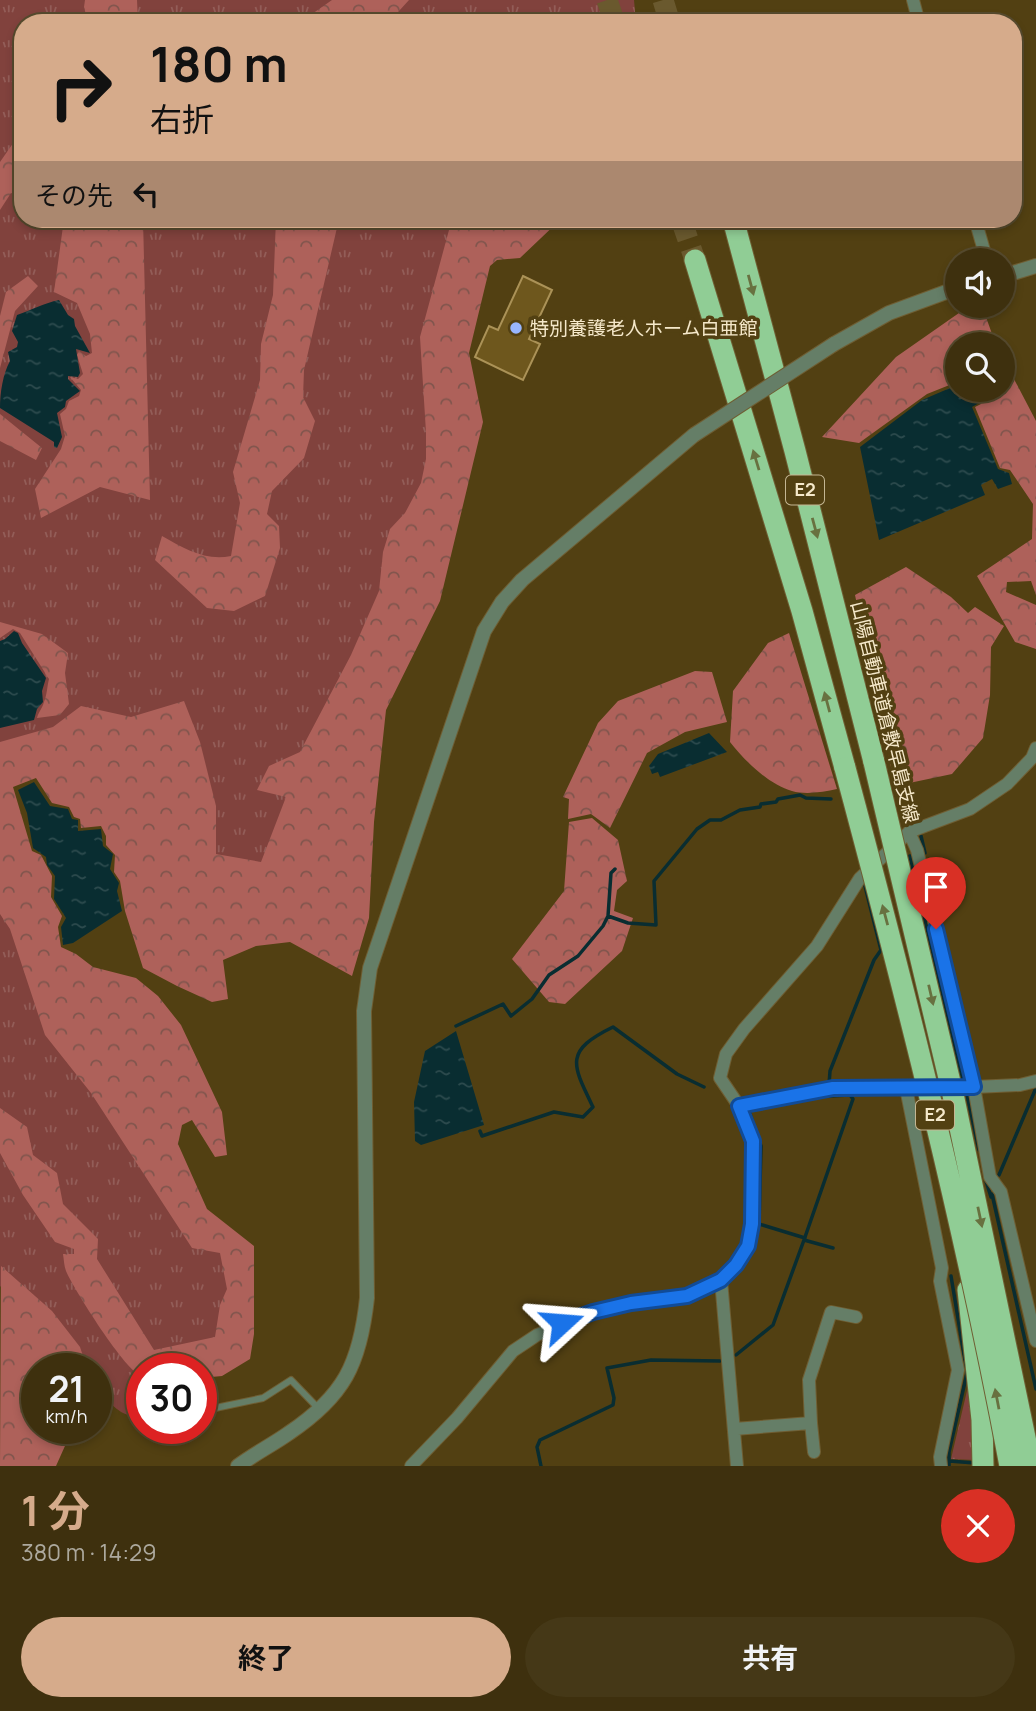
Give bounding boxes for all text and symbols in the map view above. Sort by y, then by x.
text: 180 m [150,30,288,97]
icon: right [35,42,126,133]
text: 右折 [150,97,214,141]
icon: left [127,175,165,213]
text: その先 [35,177,113,213]
map controls [945,248,1015,402]
button: sound [945,248,1015,318]
one-way arrow [746,274,757,296]
place label: 特別養護老人ホーム白亜館 [530,315,757,341]
marker: 特別養護老人ホーム白亜館 [508,320,524,336]
button: search [945,332,1015,402]
one-way arrow [751,450,761,471]
road number: E2 [786,476,824,504]
one-way arrow [810,517,821,539]
street label: 山陽自動車道倉敷早島支線 [845,598,925,826]
one-way arrow [821,691,832,713]
pin [906,857,966,929]
icon: arrive [917,868,955,906]
one-way arrow [879,904,890,926]
one-way arrow [925,984,936,1006]
road number: E2 [916,1100,954,1130]
one-way arrow [975,1206,986,1228]
position arrow [525,1286,599,1360]
speed limit sign: 30 [126,1353,217,1444]
text: 21 [48,1365,85,1413]
one-way arrow [992,1388,1003,1410]
text: km/h [46,1404,87,1428]
text: 1 分 [21,1481,90,1539]
button: close [941,1489,1015,1563]
text: 380 m · 14:29 [21,1536,156,1568]
button: 終了 [21,1617,511,1697]
button: 共有 [525,1617,1015,1697]

